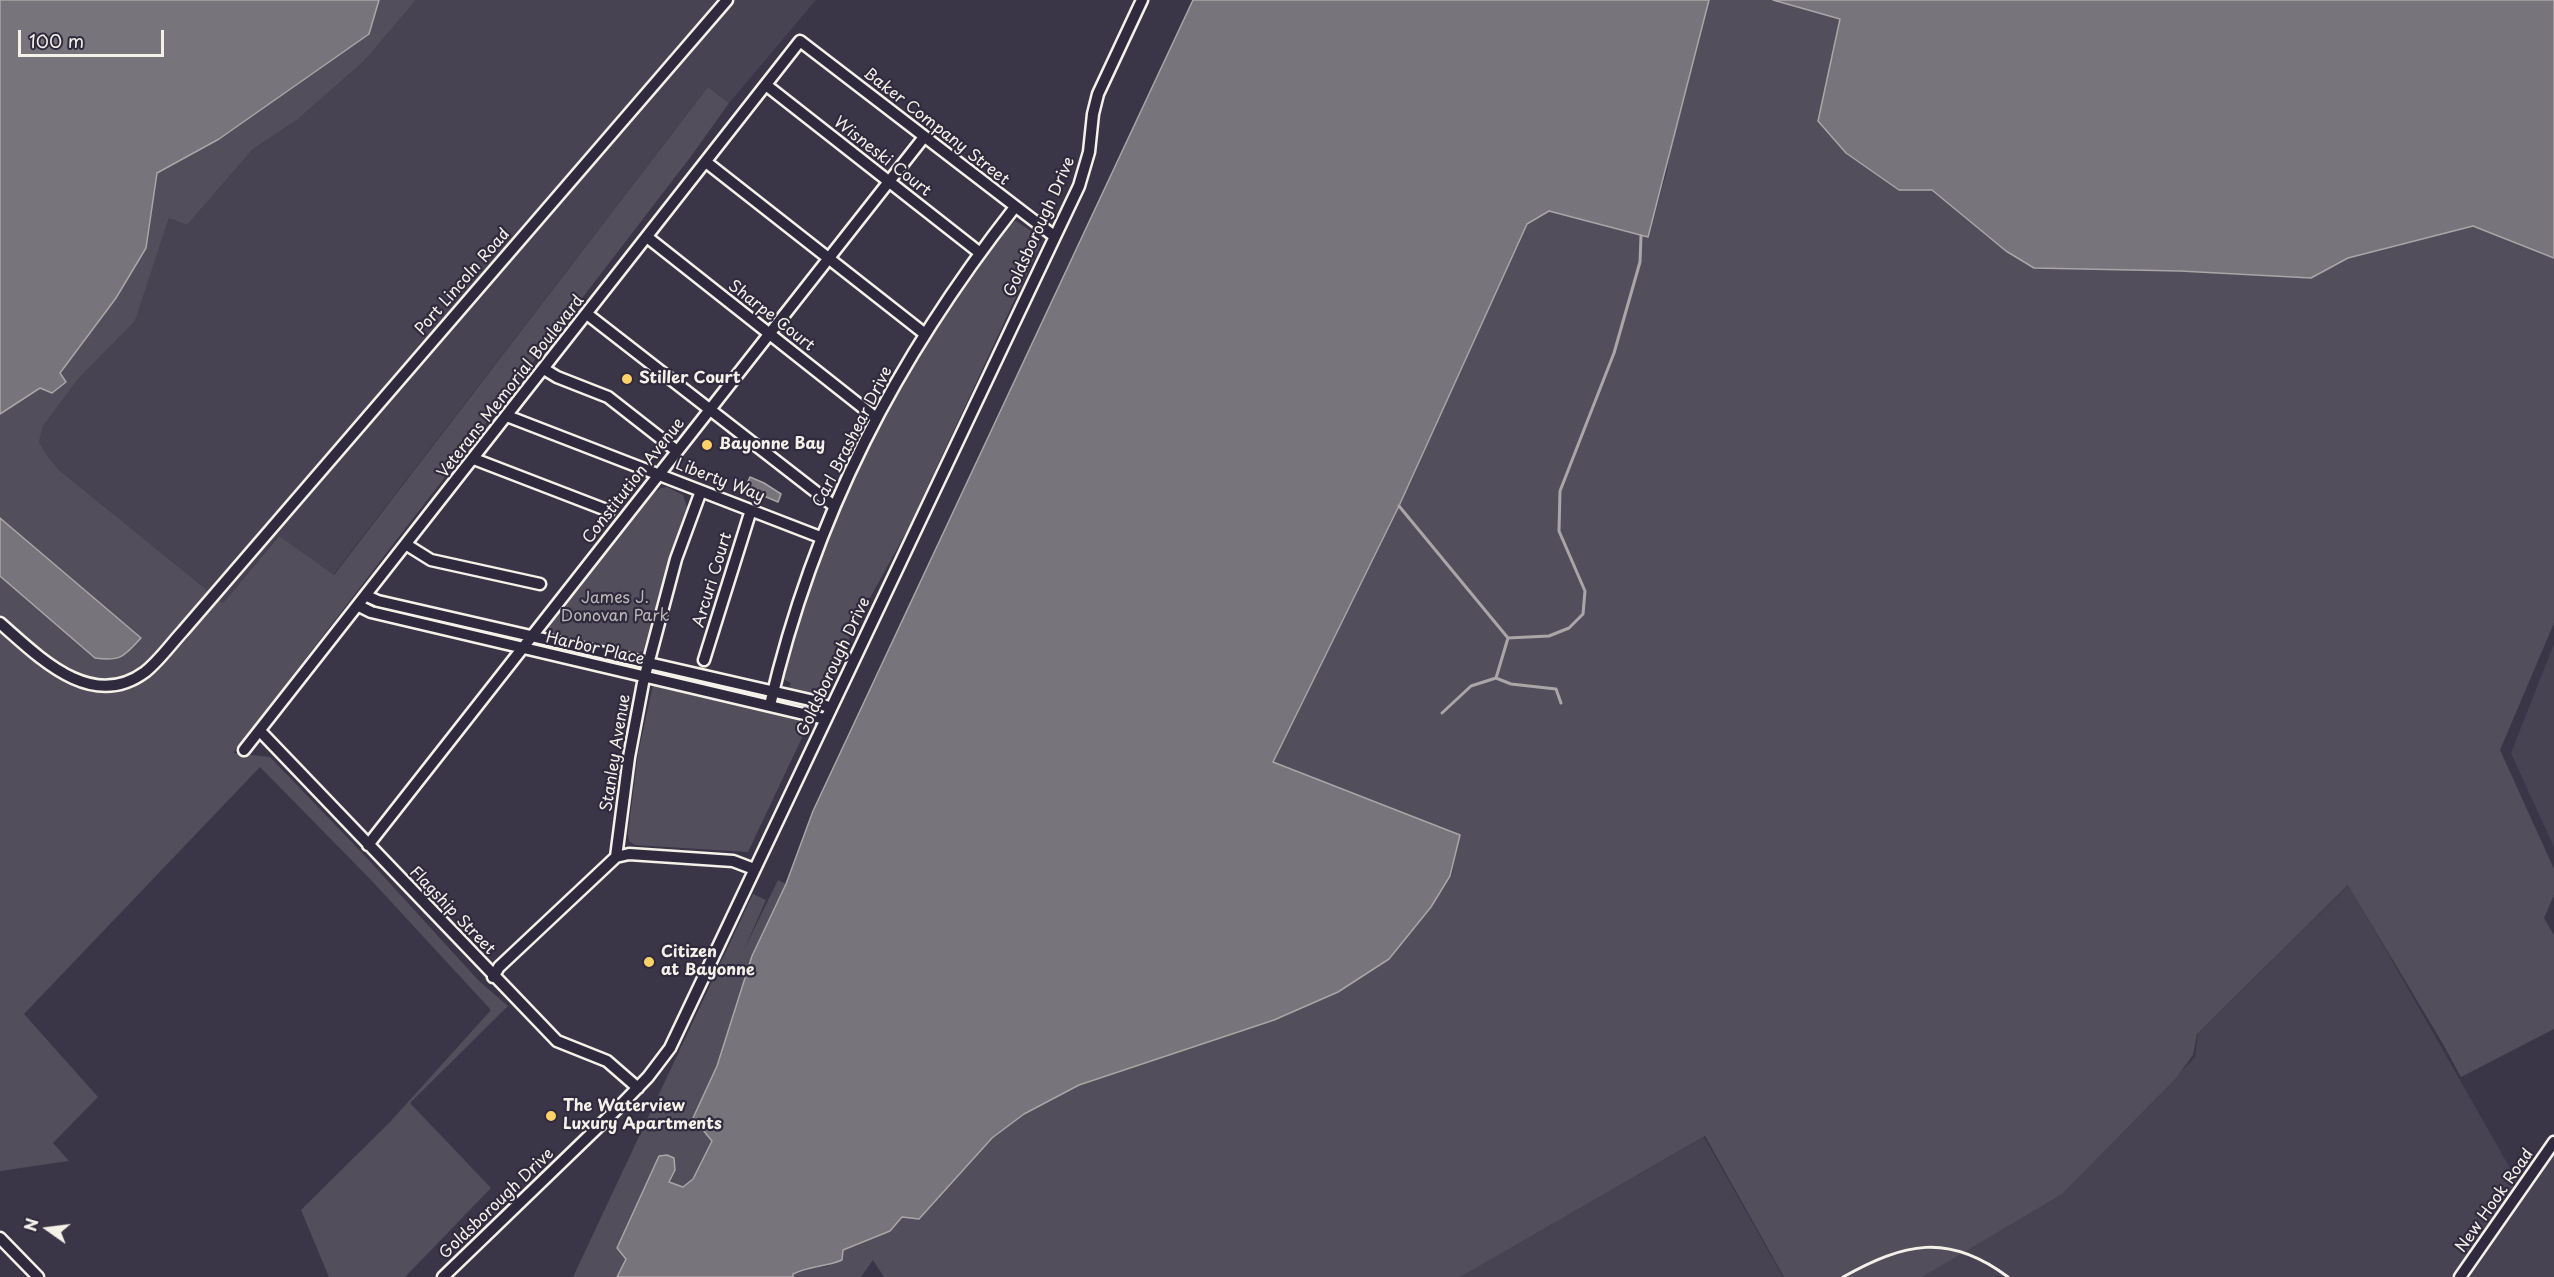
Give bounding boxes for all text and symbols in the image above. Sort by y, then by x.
scale bar [21,18,166,56]
text: 100 m [29,27,84,54]
street label: Baker Company Street [859,64,1013,190]
street label: Wisneski Court [830,113,934,201]
street label: Goldsborough Drive [1000,154,1080,300]
street label: Port Lincoln Road [412,225,514,339]
street label: Sharpe Court [724,276,818,356]
street label: Veterans Memorial Boulevard [434,292,588,482]
street label: Carl Brashear Drive [809,363,897,511]
place label: Stiller Court [639,369,741,389]
marker: Stiller Court [620,372,634,386]
street label: Constitution Avenue [579,414,689,548]
place label: Bayonne Bay [719,435,825,455]
marker: Bayonne Bay [700,438,714,452]
street label: Liberty Way [673,455,767,507]
street label: Arcuri Court [689,530,737,630]
park label: James J. Donovan Park [561,589,669,627]
street label: Goldsborough Drive [793,594,875,740]
street label: Harbor Place [544,628,646,670]
street label: Stanley Avenue [597,693,635,813]
street label: Flagship Street [405,863,499,959]
place label: Citizen at Bayonne [661,943,755,981]
marker: Citizen at Bayonne [642,955,656,969]
place label: The Waterview Luxury Apartments [563,1097,722,1135]
marker: The Waterview Luxury Apartments [544,1109,558,1123]
street label: Goldsborough Drive [436,1145,558,1263]
street label: New Hook Road [2452,1145,2538,1257]
north arrow [18,1199,78,1259]
text: N [17,1216,44,1234]

